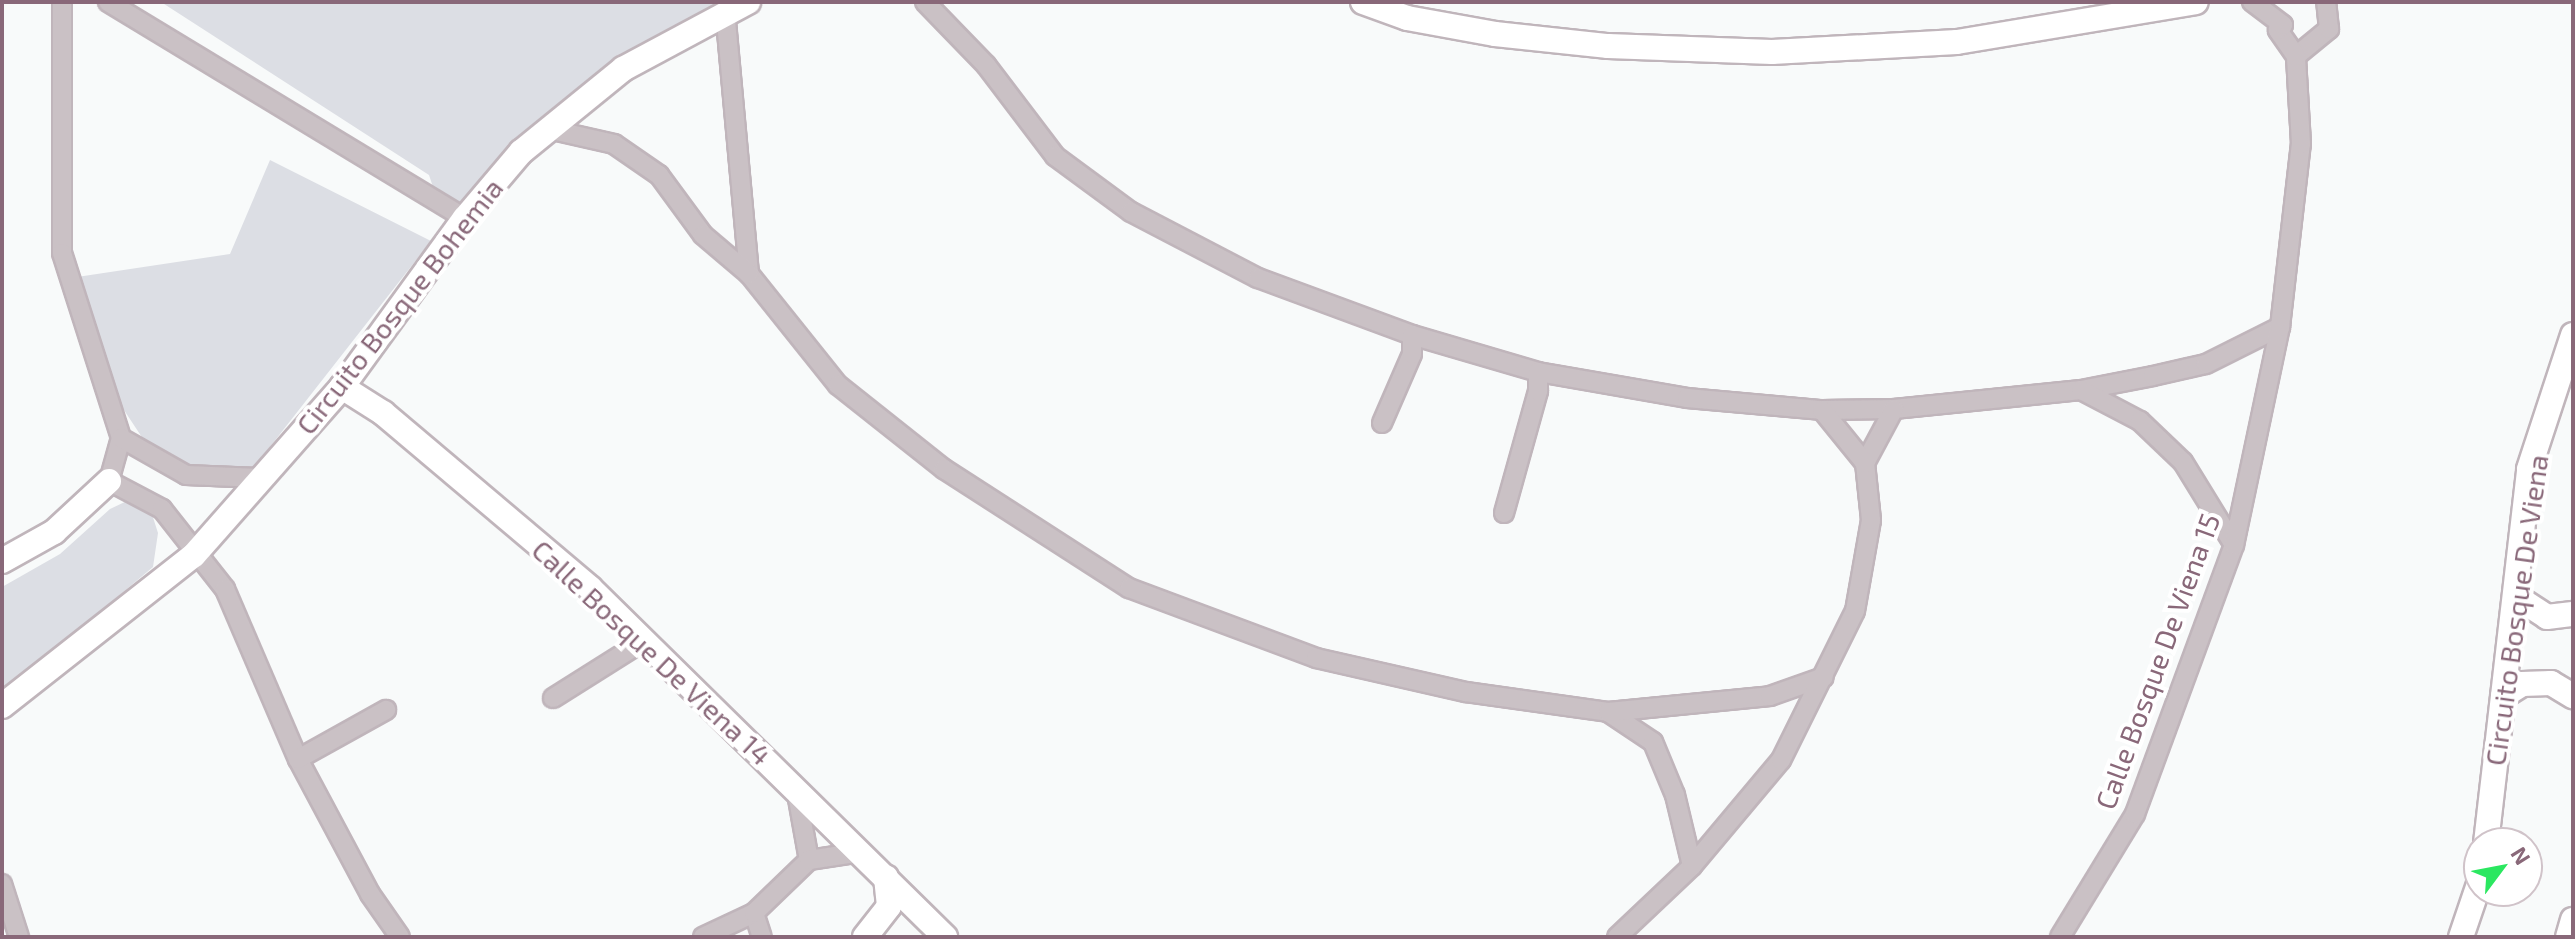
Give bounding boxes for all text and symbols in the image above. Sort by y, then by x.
street label: Circuito Bosque Bohemia [289,171,509,441]
street label: Circuito Bosque De Viena [2477,452,2555,768]
street label: Calle Bosque De Viena 15 [2088,508,2226,814]
street label: Calle Bosque De Viena 14 [525,532,779,772]
north arrow [2463,827,2543,907]
text: N [2506,842,2537,869]

